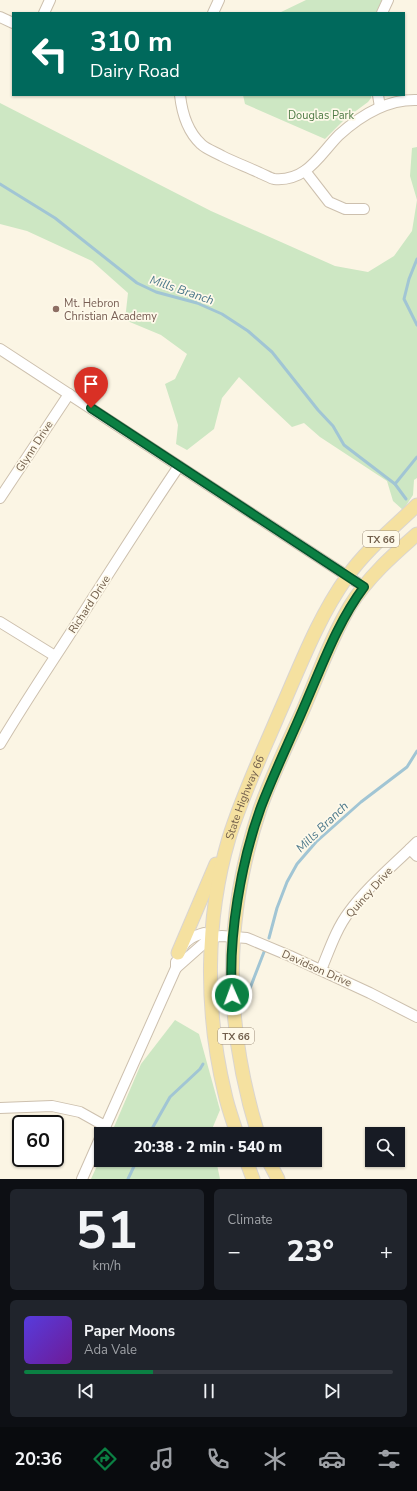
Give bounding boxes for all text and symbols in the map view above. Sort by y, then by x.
text: 310 m [90,23,173,61]
icon: left [24,28,76,80]
text: Dairy Road [90,59,180,83]
park label: Douglas Park [288,108,355,123]
water label: Mills Branch [148,272,216,309]
place label: Mt. Hebron Christian Academy [64,296,157,324]
marker: Mt. Hebron Christian Academy [51,304,61,314]
pin [74,367,108,408]
icon: arrive [80,373,102,395]
street label: Glynn Drive [12,418,57,475]
road number: TX 66 [363,531,399,547]
street label: Richard Drive [65,572,114,636]
street label: State Highway 66 [222,753,268,842]
water label: Mills Branch [292,798,352,856]
street label: Quincy Drive [343,864,396,921]
street label: Davidson Drive [279,946,354,991]
position arrow [211,974,253,1016]
road number: TX 66 [218,1028,254,1044]
speed limit sign: 60 [12,1115,64,1167]
map controls [365,1127,405,1167]
button: search [365,1127,405,1167]
text: 20:38 · 2 min · 540 m [134,1137,282,1157]
text: 51 [76,1195,138,1266]
text: Climate [228,1211,273,1229]
text: 23° [286,1231,334,1272]
text: − [228,1237,241,1267]
text: + [380,1237,393,1267]
text: km/h [92,1257,121,1275]
text: Paper Moons [84,1321,175,1341]
text: Ada Vale [84,1341,137,1359]
icon: previous [75,1380,97,1402]
icon: pause [198,1380,220,1402]
icon: next [321,1380,343,1402]
icon: directions [91,1445,119,1473]
icon: music [148,1445,176,1473]
icon: phone [204,1445,232,1473]
icon: climate [261,1445,289,1473]
icon: car [318,1445,346,1473]
icon: filters [375,1445,403,1473]
text: 20:36 [14,1447,62,1471]

